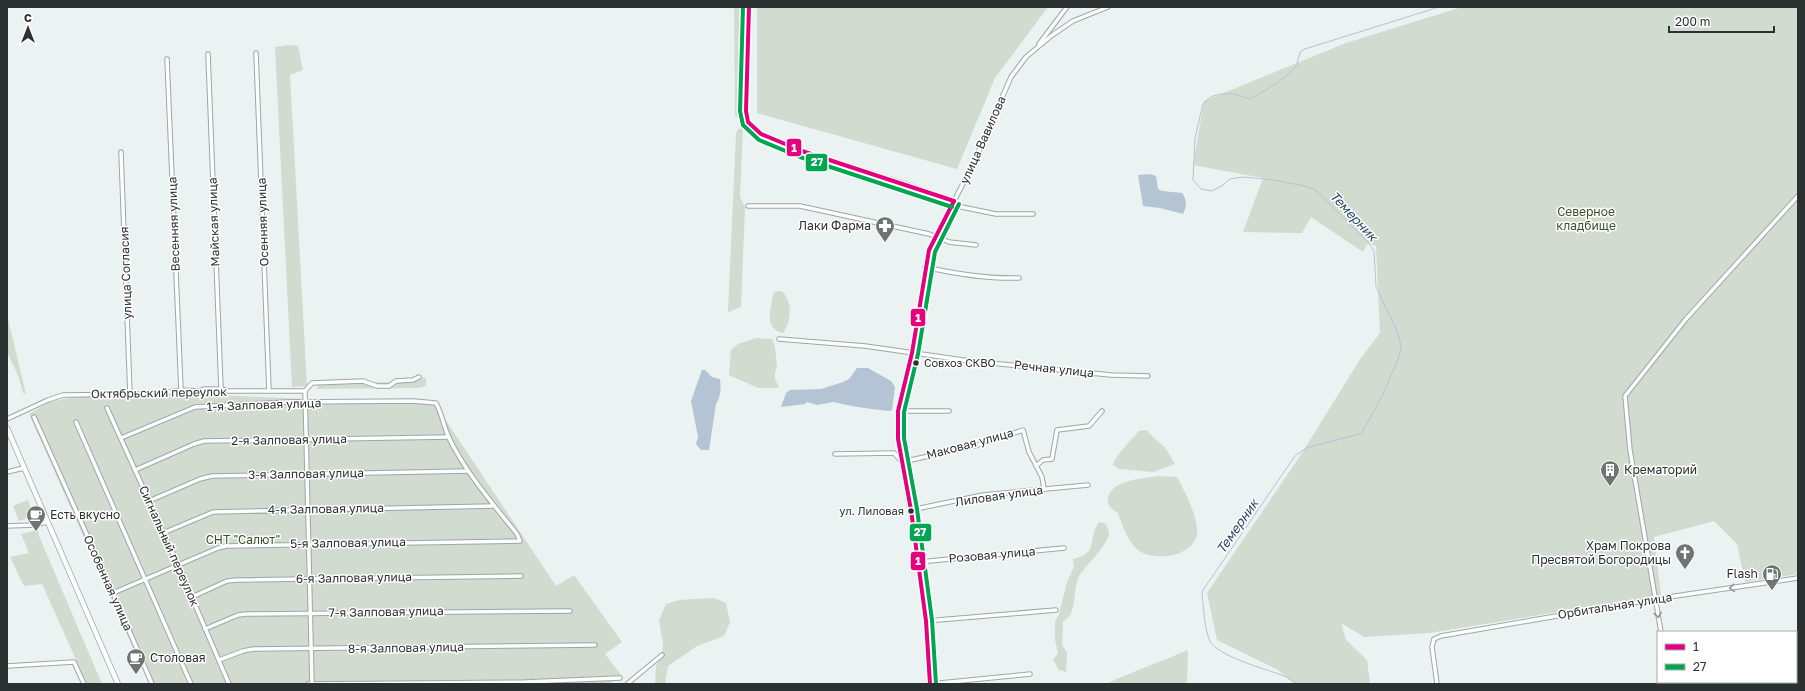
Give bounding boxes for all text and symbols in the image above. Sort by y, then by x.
north arrow [8,8,48,48]
scale bar [1669,8,1774,34]
text: С [24,11,32,24]
text: 200 m [1675,14,1710,29]
street label: улица Вавилова [956,93,1009,186]
line badge: 1 [786,138,802,157]
text: 1 [791,141,797,154]
line badge: 27 [805,153,828,172]
text: 27 [811,155,823,168]
street label: Весенняя улица [164,176,183,272]
street label: Майская улица [204,177,223,267]
street label: Осенняя улица [253,177,272,267]
water label: Темерник [1327,188,1382,245]
park label: Северное кладбище [1556,204,1616,233]
pharmacy icon: Лаки Фарма [874,215,896,243]
place label: Лаки Фарма [799,218,871,233]
street label: улица Согласия [116,226,135,320]
line badge: 1 [910,308,926,327]
text: 1 [915,311,921,324]
place label: Совхоз СКВО [924,356,996,369]
street label: Речная улица [1013,357,1095,380]
marker: Совхоз СКВО [911,358,921,368]
street label: Октябрьский переулок [91,384,227,401]
street label: 1-я Залповая улица [206,395,322,414]
street label: Маковая улица [925,425,1015,462]
street label: 2-я Залповая улица [231,431,347,448]
building icon: Крематорий [1599,459,1621,487]
place label: Крематорий [1624,462,1697,477]
street label: 3-я Залповая улица [248,465,364,482]
street label: Лиловая улица [954,482,1044,509]
street label: Сигнальный переулок [136,483,203,609]
water label: Темерник [1212,495,1262,556]
street label: 4-я Залповая улица [268,500,384,517]
cafe icon: Есть вкусно [25,504,47,532]
place label: ул. Лиловая [839,504,904,517]
marker: ул. Лиловая [906,506,916,516]
place label: Есть вкусно [50,507,120,522]
line badge: 27 [909,523,932,542]
text: 27 [914,525,926,538]
park label: СНТ "Салют" [206,532,280,547]
street label: Особенная улица [81,533,136,633]
street label: 5-я Залповая улица [290,534,406,551]
place label: Храм Покрова Пресвятой Богородицы [1531,538,1671,567]
church icon: Храм Покрова Пресвятой Богородицы [1674,542,1696,570]
street label: Розовая улица [948,543,1036,566]
line badge: 1 [910,551,926,571]
text: 1 [915,554,921,567]
fuel station icon: Flash [1761,563,1783,591]
place label: Flash [1726,566,1758,581]
street label: 6-я Залповая улица [296,569,412,586]
one-way arrow [1729,583,1735,592]
street label: Орбитальная улица [1557,589,1673,622]
street label: 7-я Залповая улица [328,603,444,620]
one-way arrow [1654,612,1662,619]
legend [1657,631,1797,683]
street label: 8-я Залповая улица [348,639,464,656]
text: 1 [1693,639,1699,654]
cafe icon: Столовая [125,647,147,675]
place label: Столовая [150,650,206,665]
text: 27 [1693,659,1706,674]

